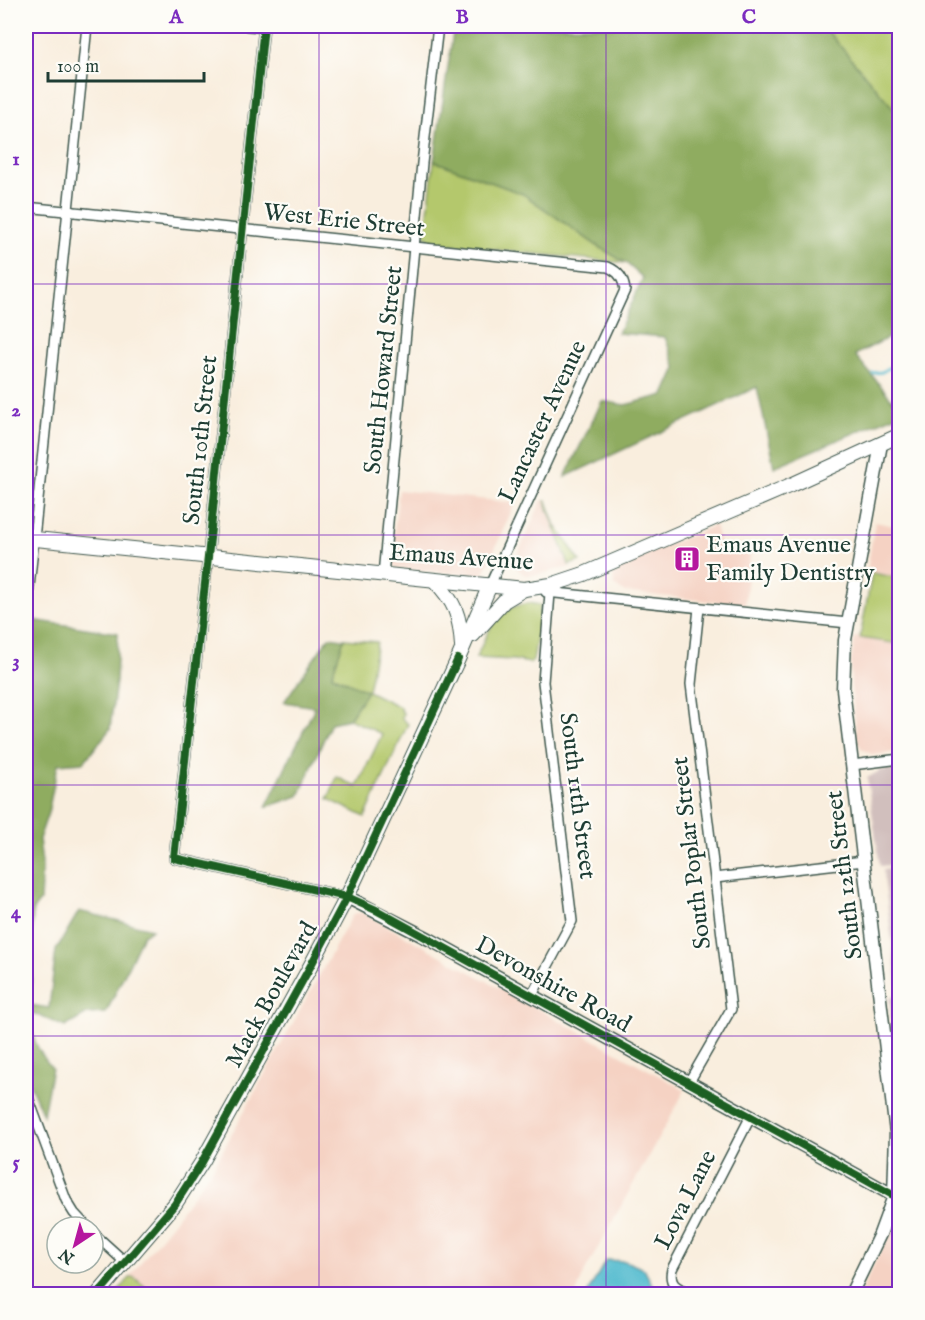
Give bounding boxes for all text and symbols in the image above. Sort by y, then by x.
text: A [168,5,184,30]
text: B [455,5,469,30]
text: C [742,5,756,30]
scale bar [48,45,204,83]
text: 100 m [57,56,99,79]
text: 1 [12,147,20,172]
street label: West Erie Street [262,197,426,245]
street label: South Howard Street [358,264,410,476]
street label: Lancaster Avenue [492,336,594,508]
street label: South 10th Street [177,354,225,526]
text: 2 [11,398,21,423]
place label: Emaus Avenue Family Dentistry [706,530,875,589]
street label: Emaus Avenue [388,537,534,579]
building icon: Emaus Avenue Family Dentistry [672,544,702,574]
text: 3 [12,649,20,674]
street label: South 11th Street [551,711,603,881]
street label: South Poplar Street [665,755,719,951]
street label: South 12th Street [819,789,871,961]
text: 4 [11,900,22,925]
street label: Mack Boulevard [219,916,325,1074]
street label: Devonshire Road [470,929,636,1041]
street label: Lova Lane [648,1145,724,1255]
text: 5 [12,1150,20,1175]
north arrow [45,1215,105,1275]
text: N [56,1243,80,1268]

